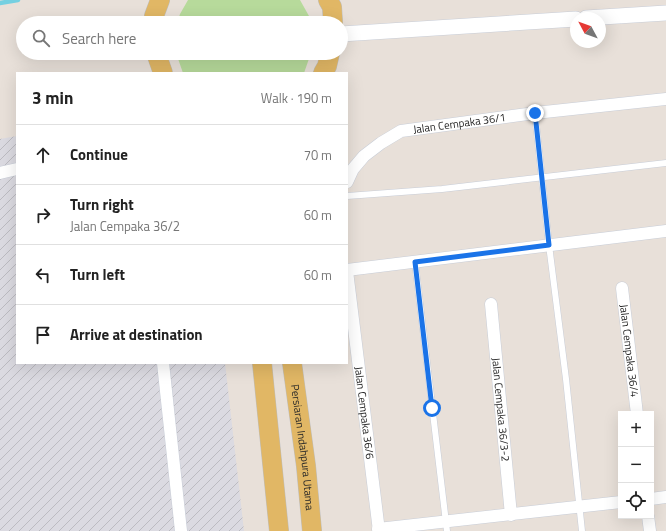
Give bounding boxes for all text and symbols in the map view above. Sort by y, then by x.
north arrow [570,12,606,48]
search box [16,16,348,60]
icon: search [30,27,52,49]
text: Search here [62,27,136,50]
text: 3 min [32,85,73,111]
text: Walk · 190 m [261,88,332,108]
route end [526,104,544,122]
street label: Jalan Cempaka 36/1 [412,109,507,137]
text: Continue [70,143,128,166]
icon: ahead [32,144,54,166]
text: 70 m [304,145,332,165]
text: Turn right [70,193,134,216]
icon: right [32,204,54,226]
text: 60 m [304,205,332,225]
text: Jalan Cempaka 36/2 [70,216,180,236]
text: Turn left [70,263,125,286]
icon: left [32,264,54,286]
text: 60 m [304,265,332,285]
street label: Jalan Cempaka 36/4 [616,303,643,398]
text: Arrive at destination [70,323,203,346]
icon: arrive [32,324,54,346]
street label: Jalan Cempaka 36/3-2 [488,357,514,462]
street label: Jalan Cempaka 36/6 [351,366,378,460]
street label: Persiaran Indahpura Utama [287,383,318,512]
route start [423,399,441,417]
map controls [618,411,654,519]
button: + [618,411,654,447]
button: − [618,447,654,483]
button: locate [618,483,654,519]

